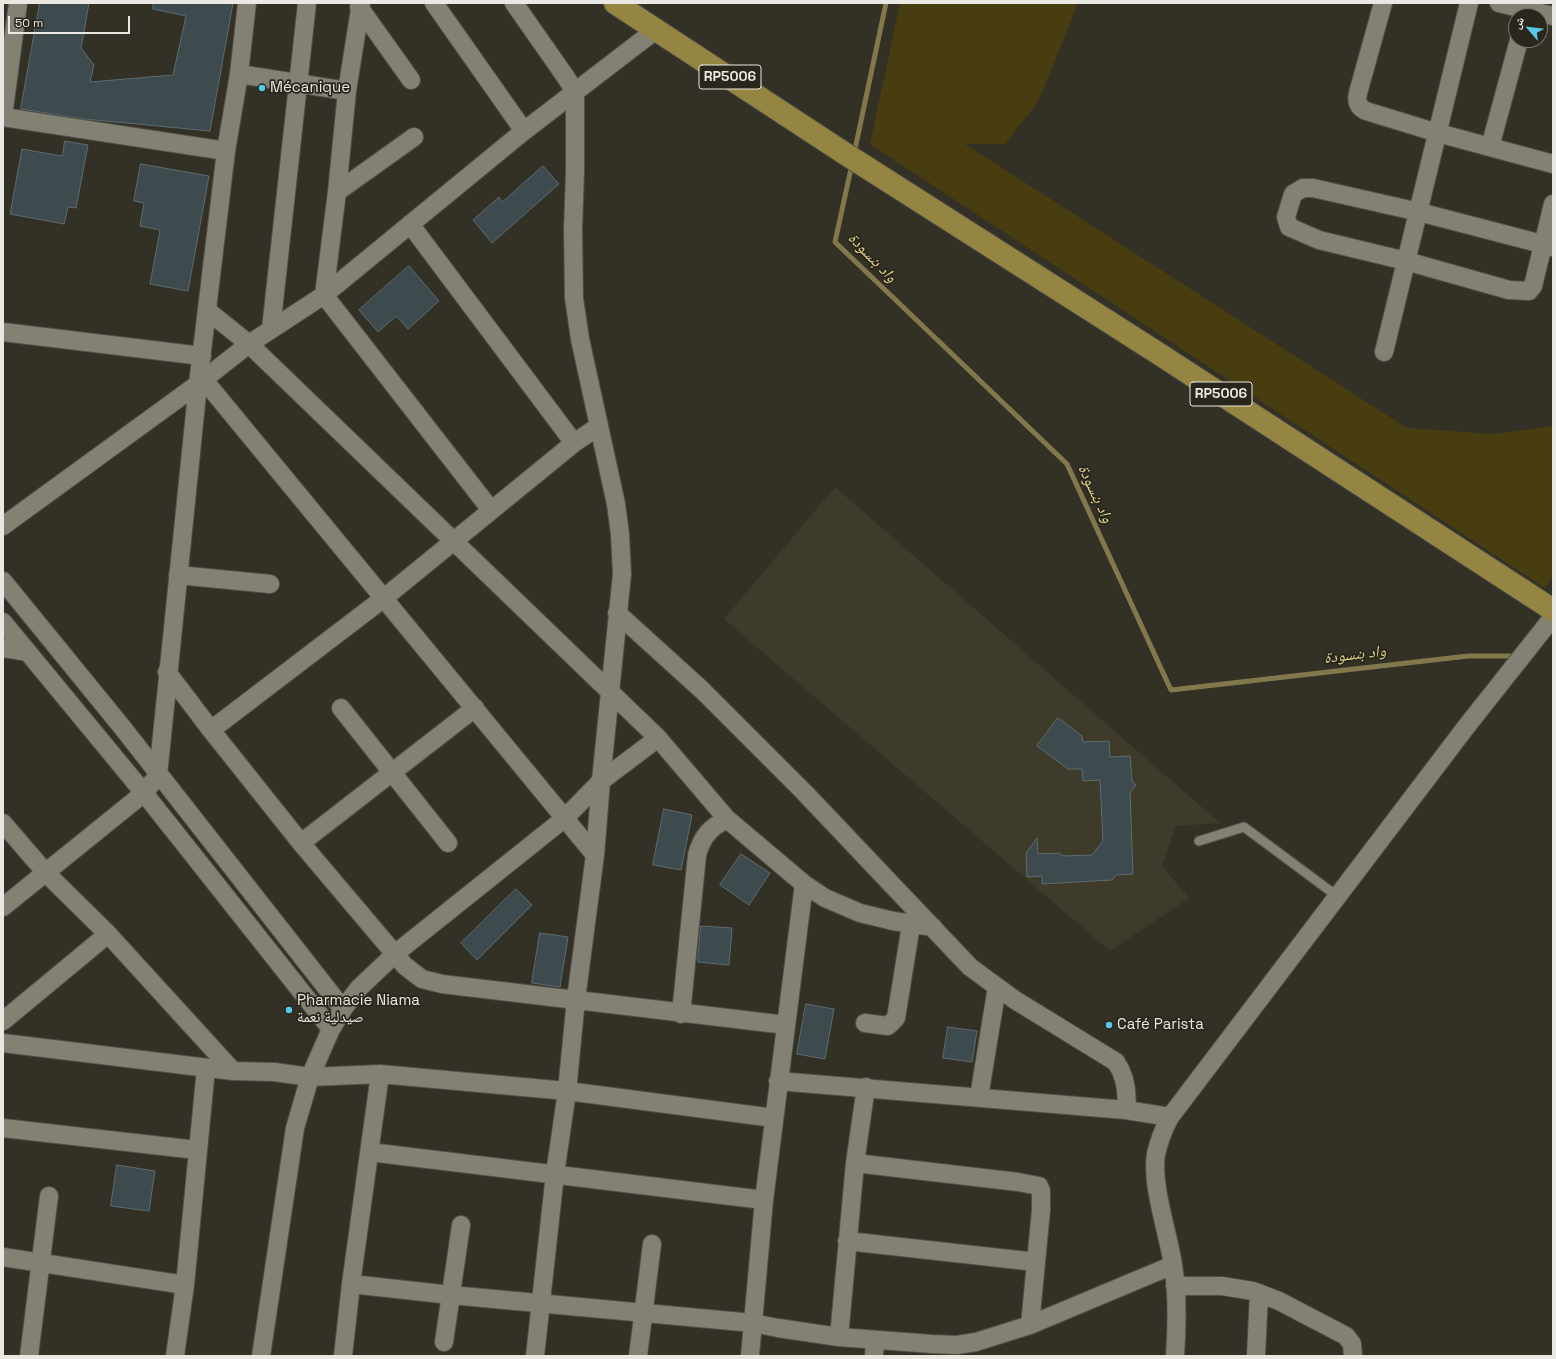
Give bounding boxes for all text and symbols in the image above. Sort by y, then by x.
scale bar [10,8,132,34]
north arrow [1508,8,1548,48]
text: ش [1509,14,1527,31]
text: 50 m [15,15,43,31]
road number: RP5006 [699,65,761,89]
place label: Mécanique [270,79,350,97]
marker: Mécanique [257,83,267,93]
water label: واد بنسودة [843,229,901,287]
road number: RP5006 [1190,382,1252,406]
water label: واد بنسودة [1073,462,1117,526]
water label: واد بنسودة [1323,642,1387,668]
place label: Pharmacie Niama صيدلية نعمة [297,992,420,1027]
marker: Pharmacie Niama صيدلية نعمة [284,1005,294,1015]
place label: Café Parista [1117,1016,1204,1034]
marker: Café Parista [1104,1020,1114,1030]

